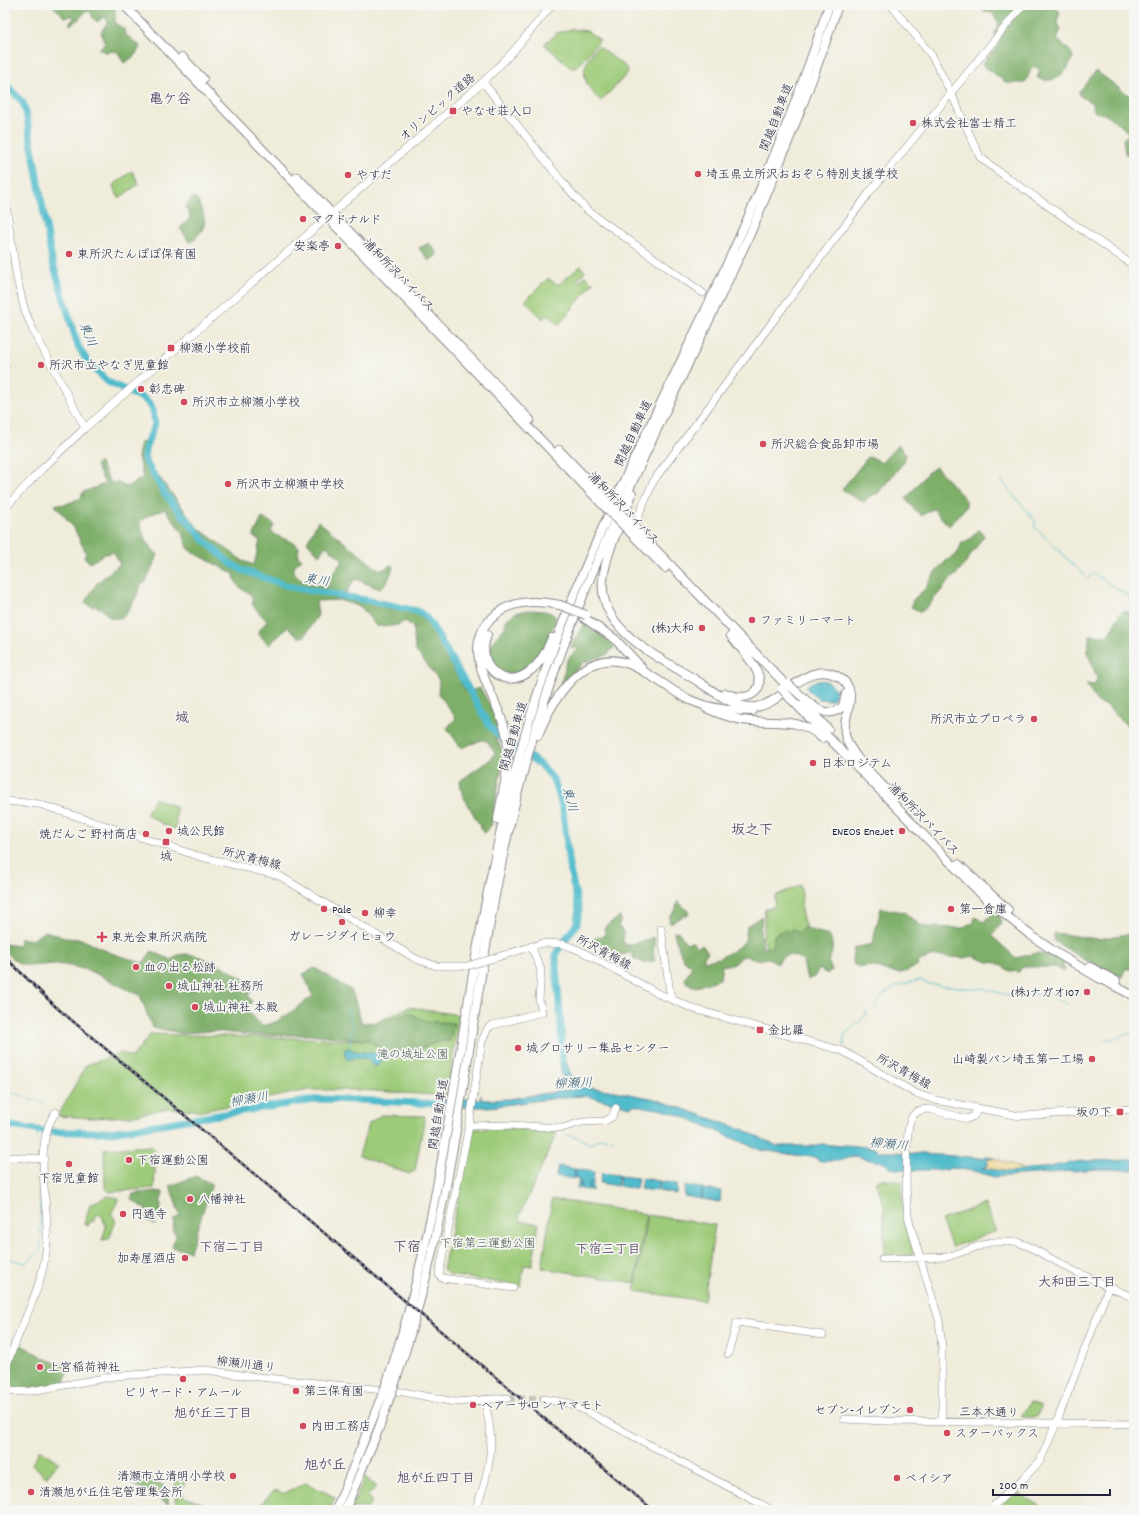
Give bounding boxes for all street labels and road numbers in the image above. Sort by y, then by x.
street label: オリンピック道路 [396,70,480,146]
street label: 関越自動車道 [757,81,798,154]
street label: 浦和所沢バイパス [359,236,437,316]
street label: 関越自動車道 [611,397,657,470]
street label: 浦和所沢バイパス [584,469,662,549]
street label: 関越自動車道 [496,699,533,773]
street label: 浦和所沢バイパス [884,780,962,860]
street label: 所沢青梅線 [220,844,283,875]
street label: 所沢青梅線 [573,932,634,975]
street label: 所沢青梅線 [873,1050,934,1094]
street label: 関越自動車道 [425,1077,454,1151]
street label: 柳瀬川通り [215,1353,277,1378]
street label: 三本木通り [959,1404,1019,1423]

